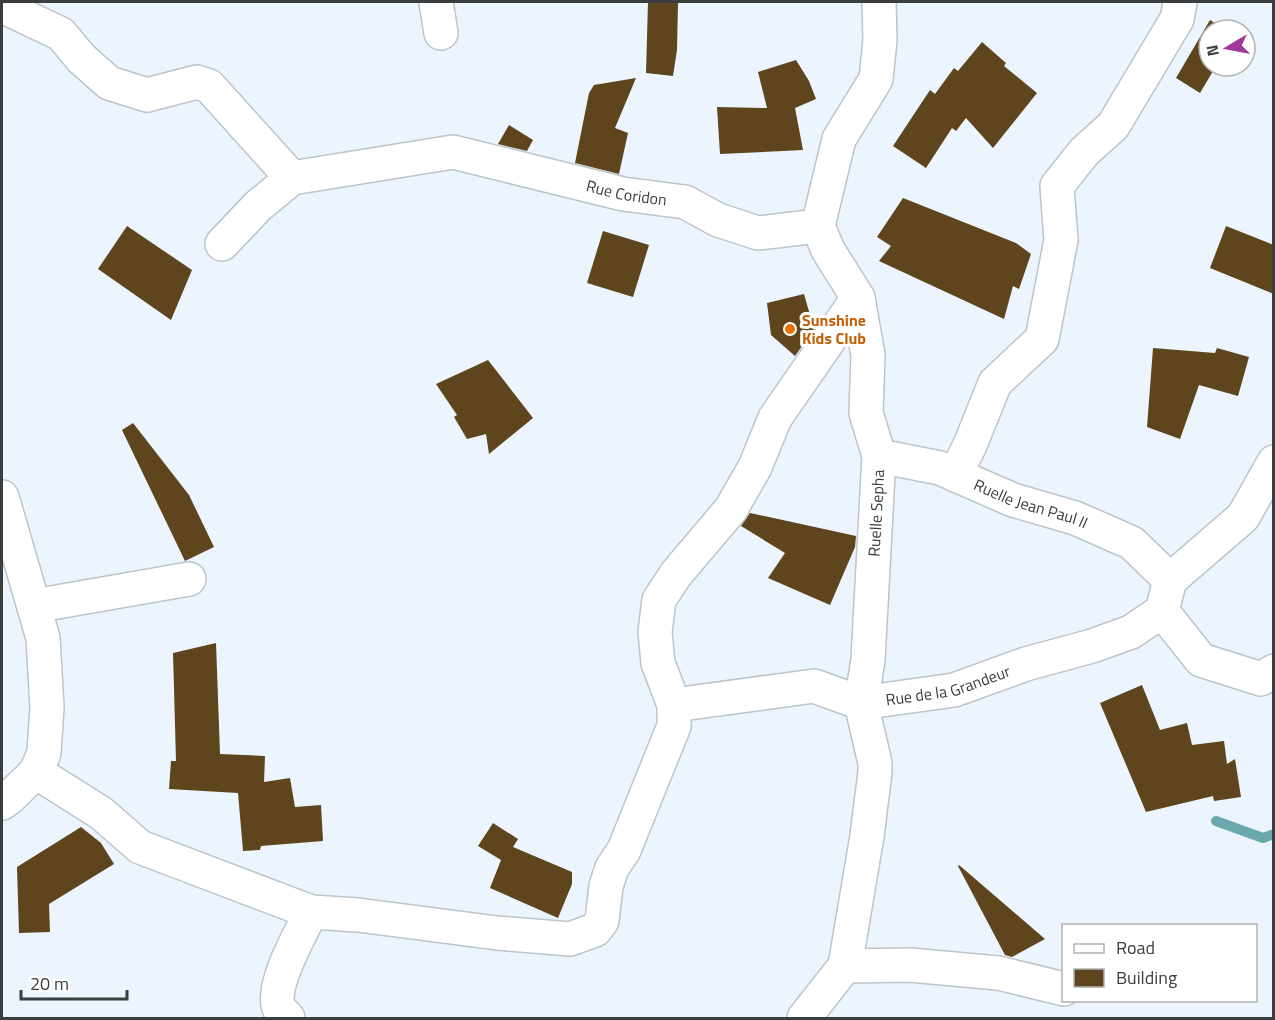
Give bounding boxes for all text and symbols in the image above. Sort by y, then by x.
north arrow [1197,18,1257,78]
text: N [1199,43,1225,58]
street label: Rue Coridon [584,173,668,212]
place label: Sunshine Kids Club [802,308,866,350]
marker: Sunshine Kids Club [783,322,797,336]
street label: Ruelle Sepha [862,469,890,557]
street label: Ruelle Jean Paul II [970,472,1092,534]
street label: Rue de la Grandeur [884,659,1014,711]
legend [1062,924,1257,1002]
text: Road [1116,934,1155,961]
scale bar [21,963,128,1001]
text: Building [1116,964,1177,991]
text: 20 m [30,970,69,997]

